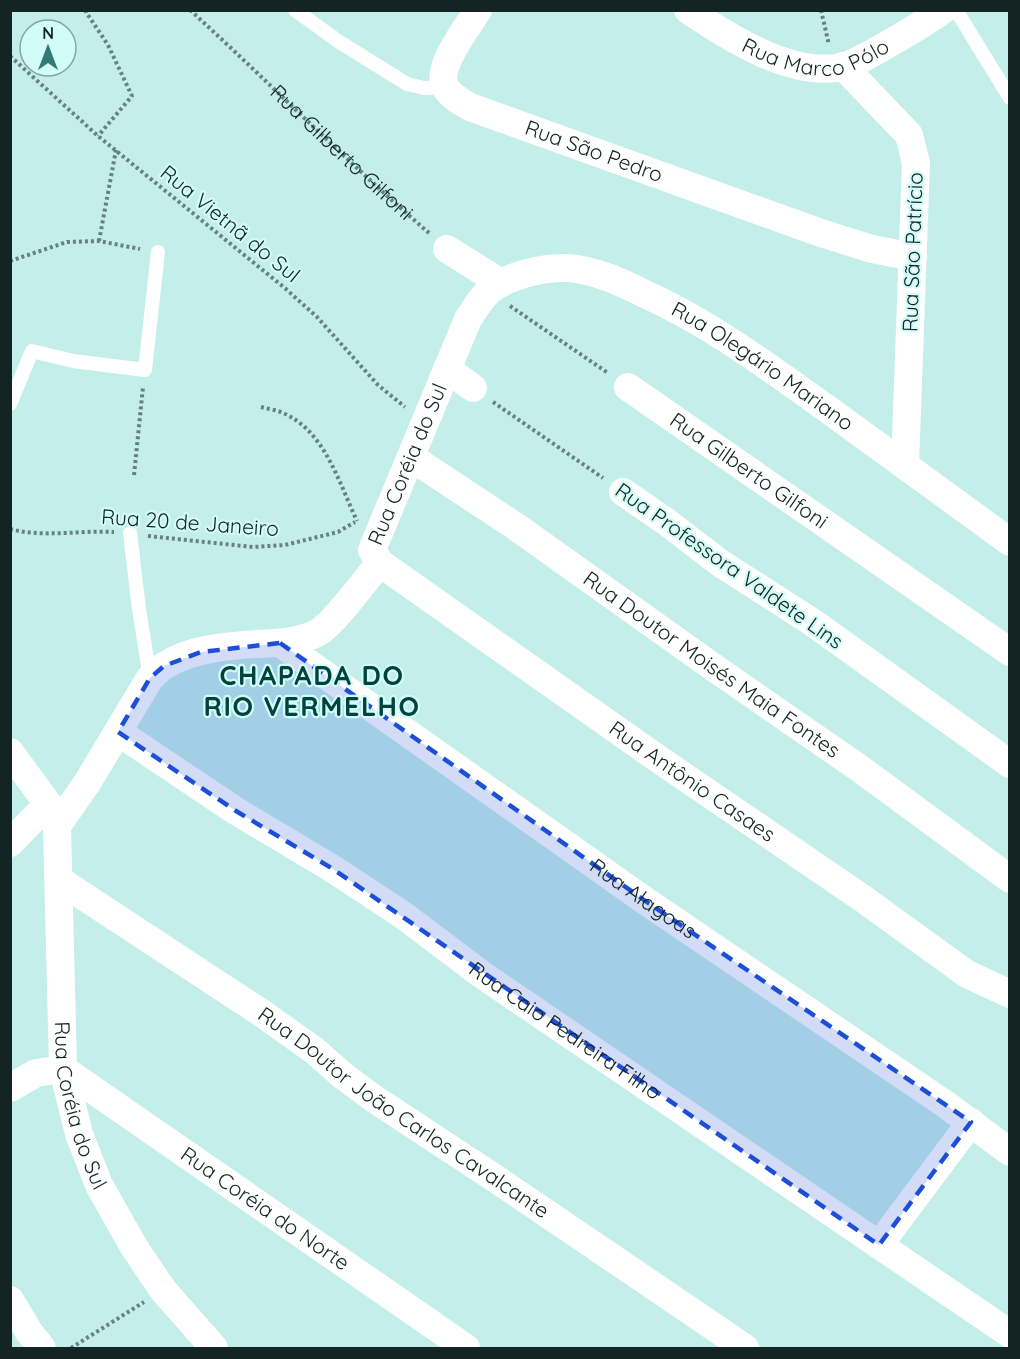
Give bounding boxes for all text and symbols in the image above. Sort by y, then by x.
north arrow [18,18,78,78]
text: N [42,23,54,43]
street label: Rua Marco Pólo [739,26,893,52]
text: Rua Marco Pólo [738,32,893,81]
street label: Rua Gilberto Gilfoni [265,79,419,225]
street label: Rua São Pedro [522,114,666,187]
street label: Rua Vietnã do Sul [156,159,306,287]
street label: Rua São Patrício [896,172,928,332]
street label: Rua Olegário Mariano [667,295,859,436]
street label: Rua Coréia do Sul [361,379,452,549]
street label: Rua Gilberto Gilfoni [665,406,833,534]
street label: Rua Professora Valdete Lins [611,476,849,654]
street label: Rua 20 de Janeiro [100,503,280,541]
street label: Rua Doutor Moisés Maia Fontes [579,565,846,763]
district label: CHAPADA DO RIO VERMELHO [204,658,420,723]
street label: Rua Antônio Casaes [605,715,781,847]
street label: Rua Alagoas [585,852,702,944]
street label: Rua Caio Pedreira Filho [464,956,666,1105]
street label: Rua Doutor João Carlos Cavalcante [253,1001,555,1223]
street label: Rua Coréia do Sul [50,1021,113,1194]
street label: Rua Coréia do Norte [176,1141,355,1275]

